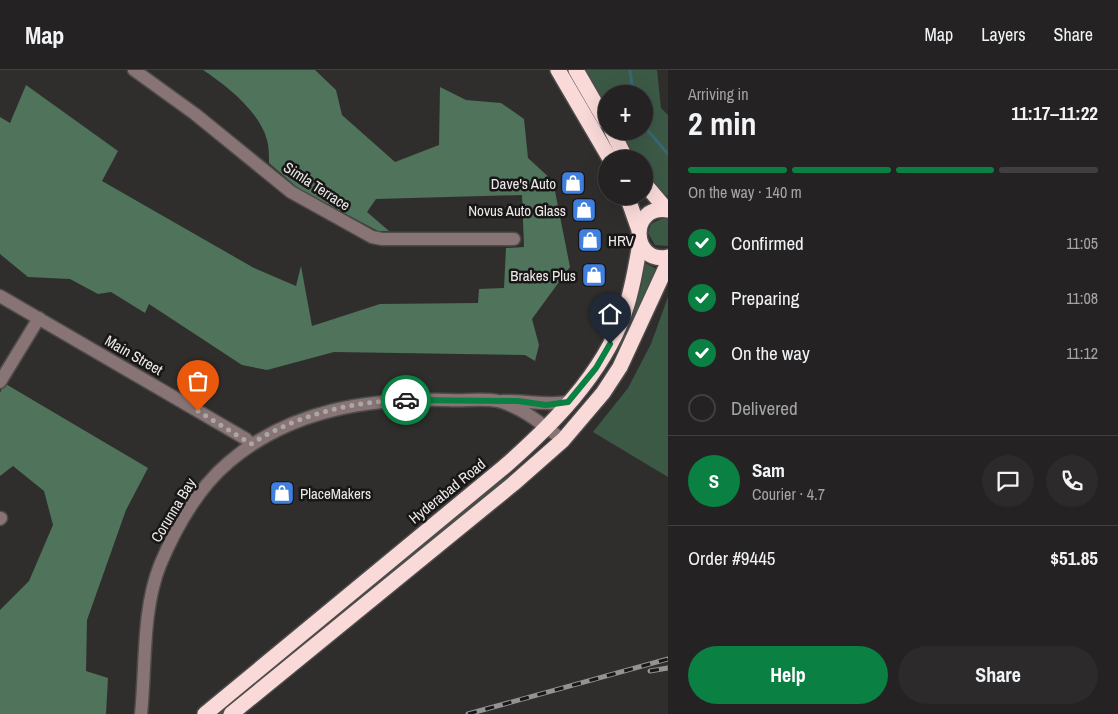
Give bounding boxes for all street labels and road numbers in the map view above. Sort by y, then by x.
street label: Simla Terrace [280,157,355,215]
street label: Main Street [101,330,167,380]
street label: Hyderabad Road [404,454,490,528]
street label: Corunna Bay [146,473,201,546]

